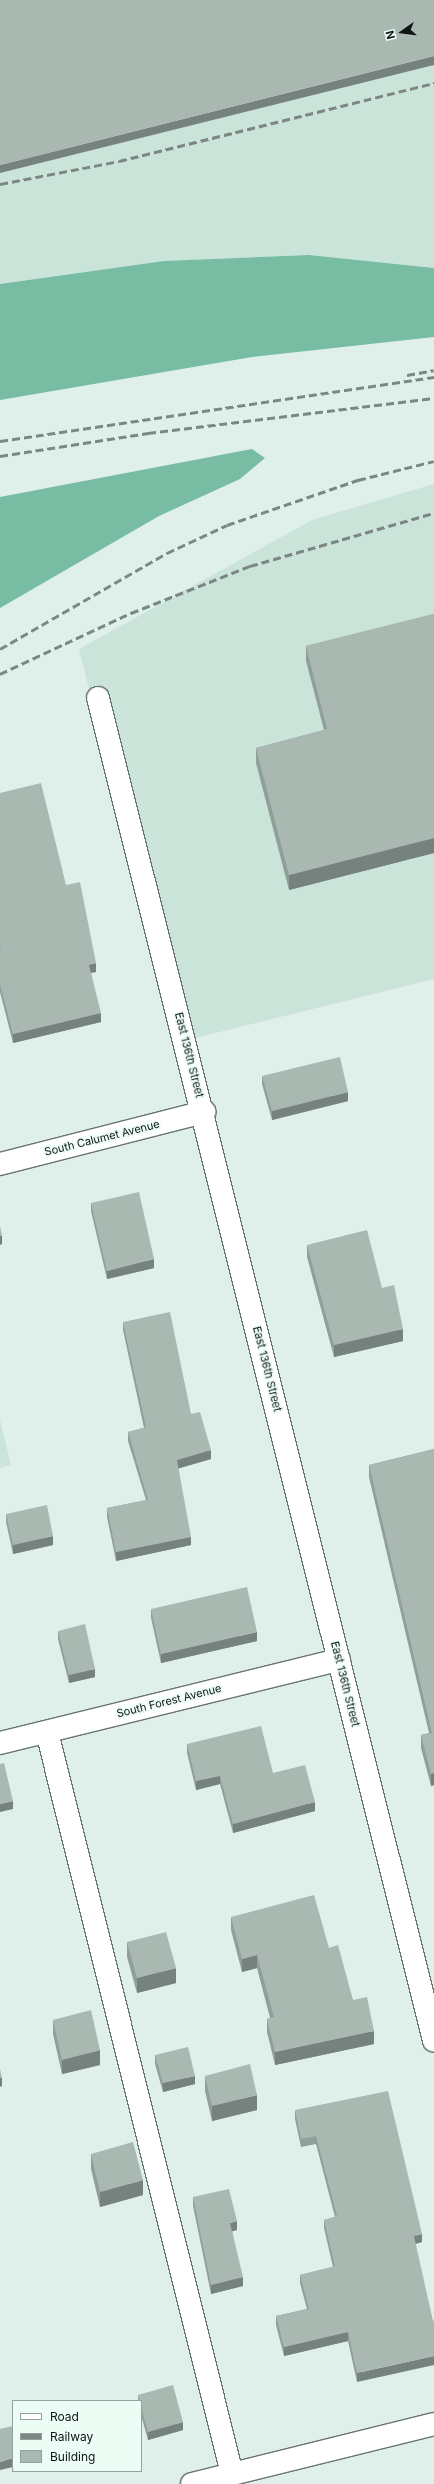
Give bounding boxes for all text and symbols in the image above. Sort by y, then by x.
north arrow [382,12,422,52]
text: N [383,29,398,41]
street label: East 136th Street [172,1011,206,1099]
street label: South Calumet Avenue [43,1117,161,1159]
street label: East 136th Street [250,1325,284,1413]
street label: East 136th Street [328,1640,362,1728]
street label: South Forest Avenue [115,1682,223,1720]
legend [12,2400,142,2472]
text: Road [50,2409,79,2424]
text: Railway [50,2429,93,2444]
text: Building [50,2449,95,2464]

